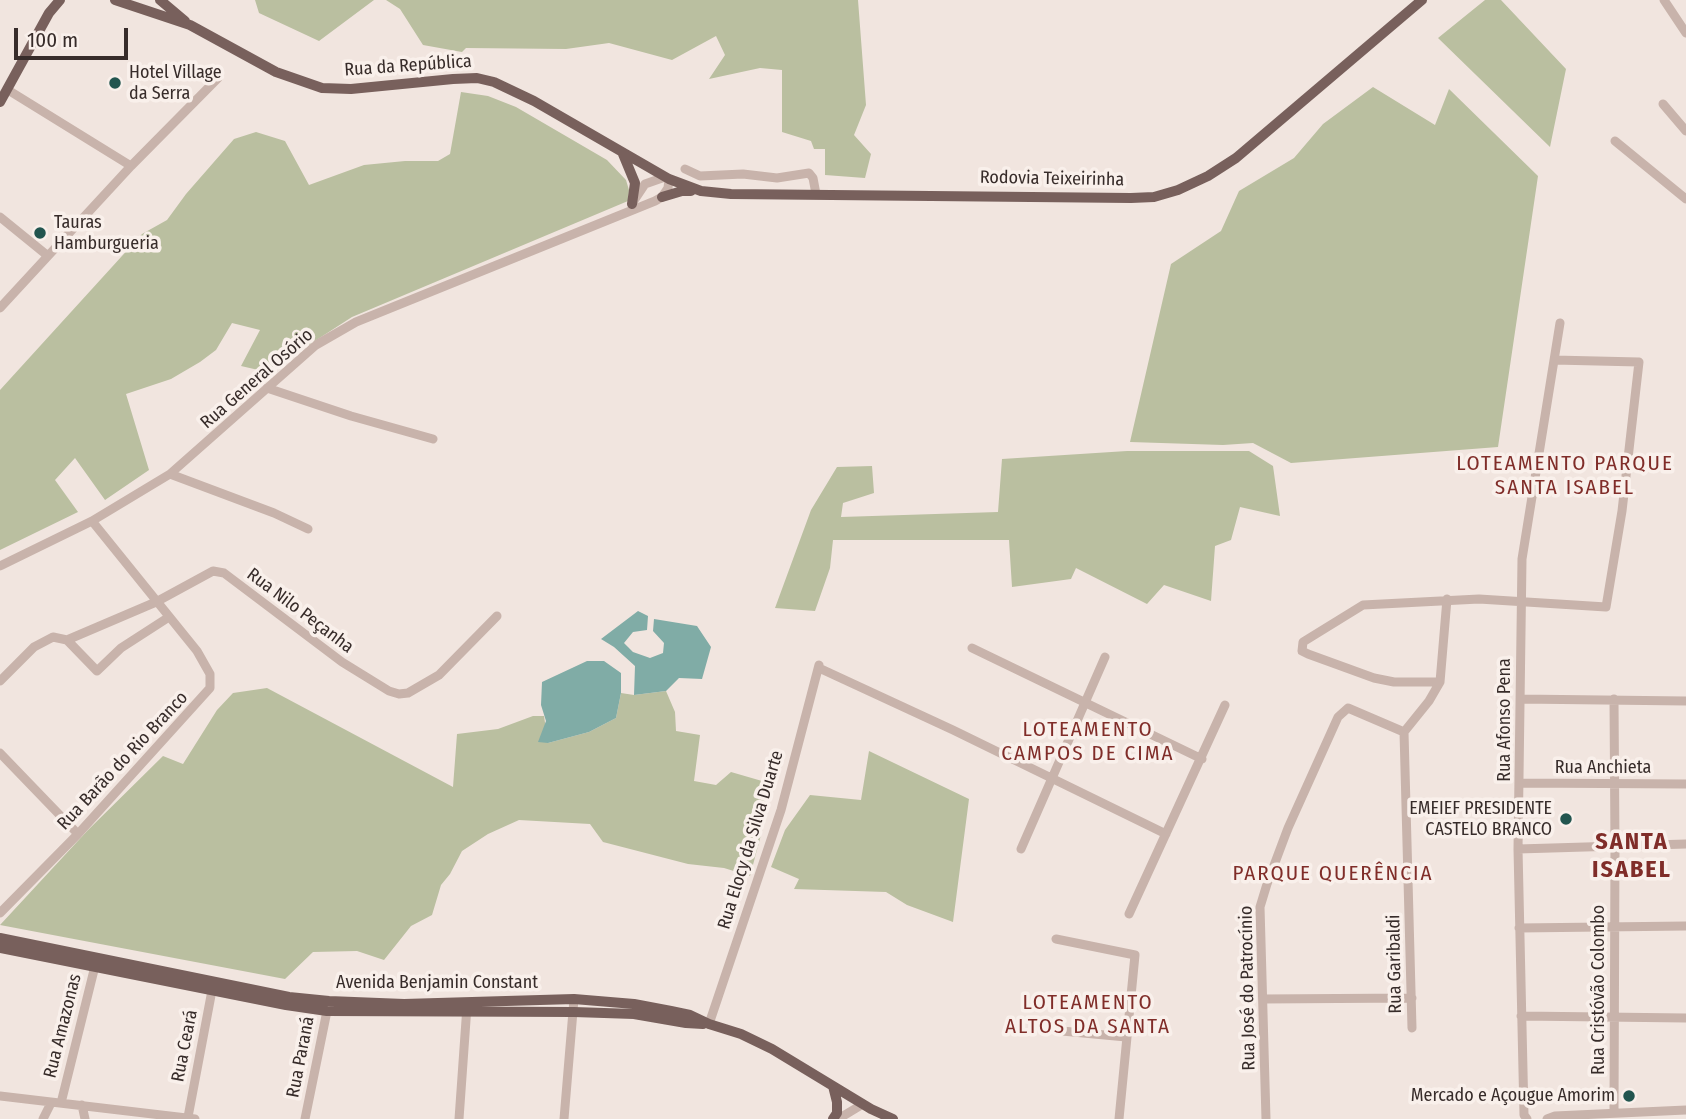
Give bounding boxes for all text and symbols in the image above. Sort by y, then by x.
scale bar [18,14,131,58]
text: 100 m [27,27,78,53]
street label: Rua da República [344,51,472,81]
place label: Hotel Village da Serra [129,62,222,104]
marker: Hotel Village da Serra [107,75,123,91]
street label: Rodovia Teixeirinha [980,167,1124,191]
place label: Tauras Hamburgueria [54,212,159,255]
marker: Tauras Hamburgueria [32,225,48,241]
street label: Rua General Osório [196,324,318,434]
district label: LOTEAMENTO PARQUE SANTA ISABEL [1458,451,1672,501]
street label: Rua Nilo Peçanha [242,564,358,658]
street label: Rua Afonso Pena [1494,658,1516,782]
street label: Rua Barão do Rio Branco [53,687,193,835]
district label: LOTEAMENTO CAMPOS DE CIMA [1003,717,1173,767]
street label: Rua Elocy da Silva Duarte [714,748,788,932]
street label: Rua Anchieta [1555,757,1651,779]
place label: EMEIEF PRESIDENTE CASTELO BRANCO [1409,798,1552,840]
marker: EMEIEF PRESIDENTE CASTELO BRANCO [1558,811,1574,827]
district label: SANTA ISABEL [1593,828,1671,884]
district label: PARQUE QUERÊNCIA [1235,861,1431,887]
street label: Rua José do Patrocínio [1236,905,1260,1071]
street label: Rua Cristóvão Colombo [1588,905,1610,1075]
street label: Rua Garibaldi [1383,914,1407,1014]
street label: Rua Amazonas [40,972,86,1080]
street label: Avenida Benjamin Constant [336,972,538,994]
district label: LOTEAMENTO ALTOS DA SANTA [1007,990,1169,1040]
street label: Rua Ceará [167,1008,203,1084]
street label: Rua Paraná [283,1014,319,1100]
place label: Mercado e Açougue Amorim [1411,1085,1615,1107]
marker: Mercado e Açougue Amorim [1621,1088,1637,1104]

